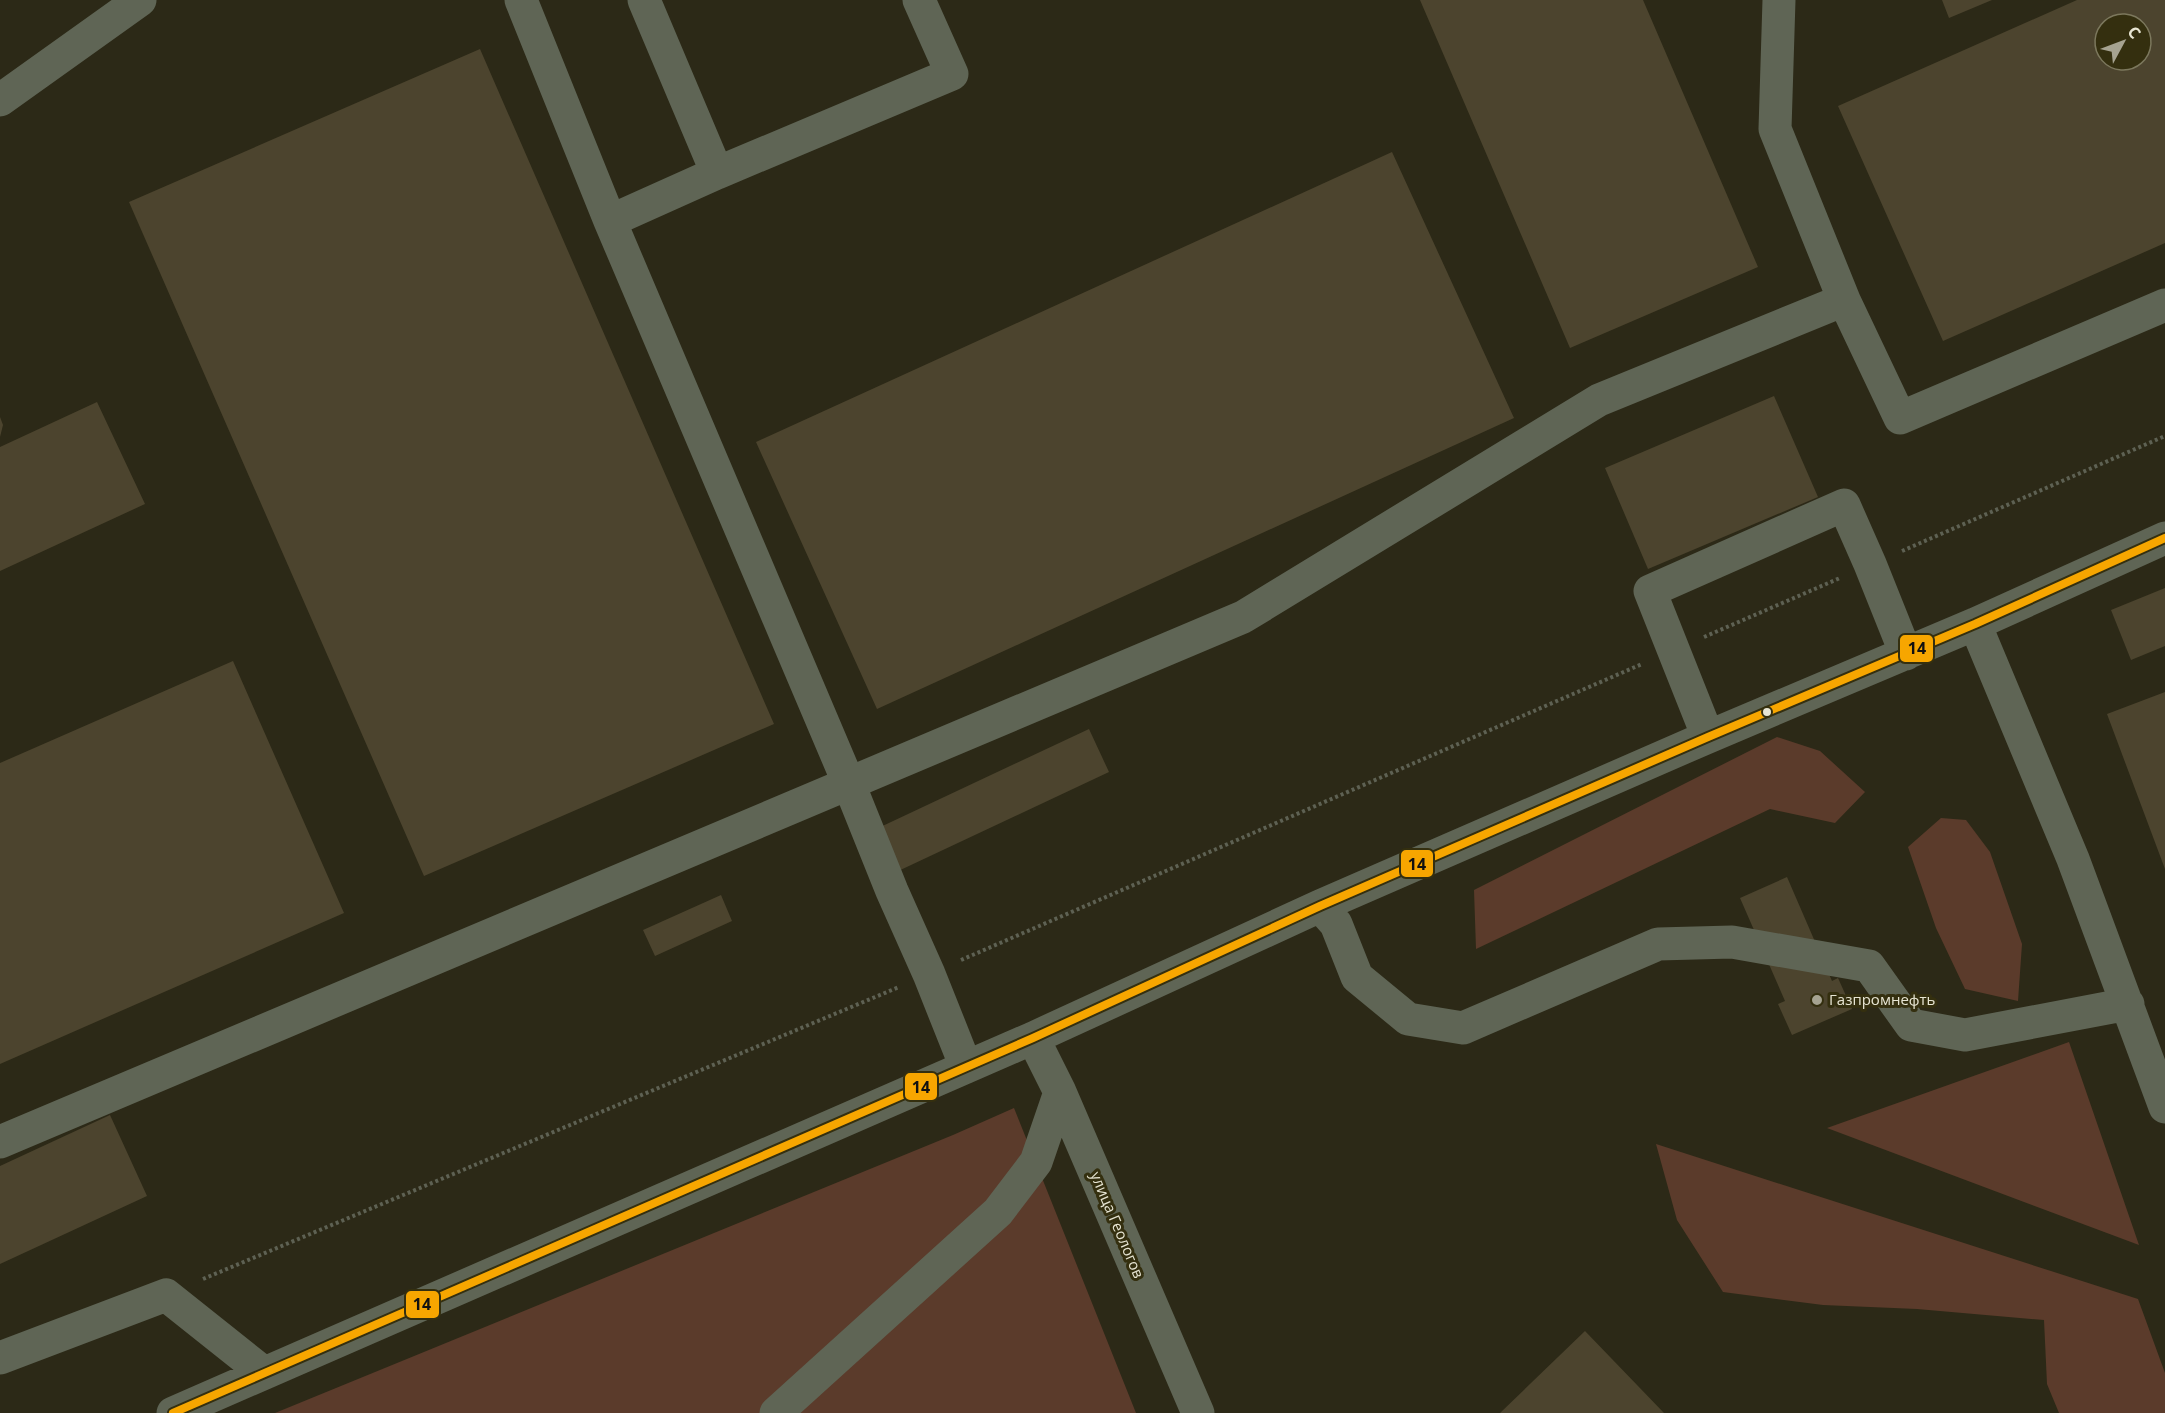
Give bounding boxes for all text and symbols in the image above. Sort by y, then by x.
north arrow [2093,12,2153,72]
text: С [2123,21,2146,43]
line badge: 14 [1899,634,1934,663]
text: 14 [1908,637,1926,659]
unlabelled marker [1761,706,1773,718]
line badge: 14 [1400,849,1434,878]
text: 14 [1408,853,1426,875]
place label: Газпромнефть [1829,989,1936,1009]
marker: Газпромнефть [1810,993,1824,1007]
line badge: 14 [904,1072,938,1101]
text: 14 [912,1076,930,1098]
street label: улица Геологов [1086,1168,1149,1281]
line badge: 14 [405,1290,440,1319]
text: 14 [413,1293,431,1315]

